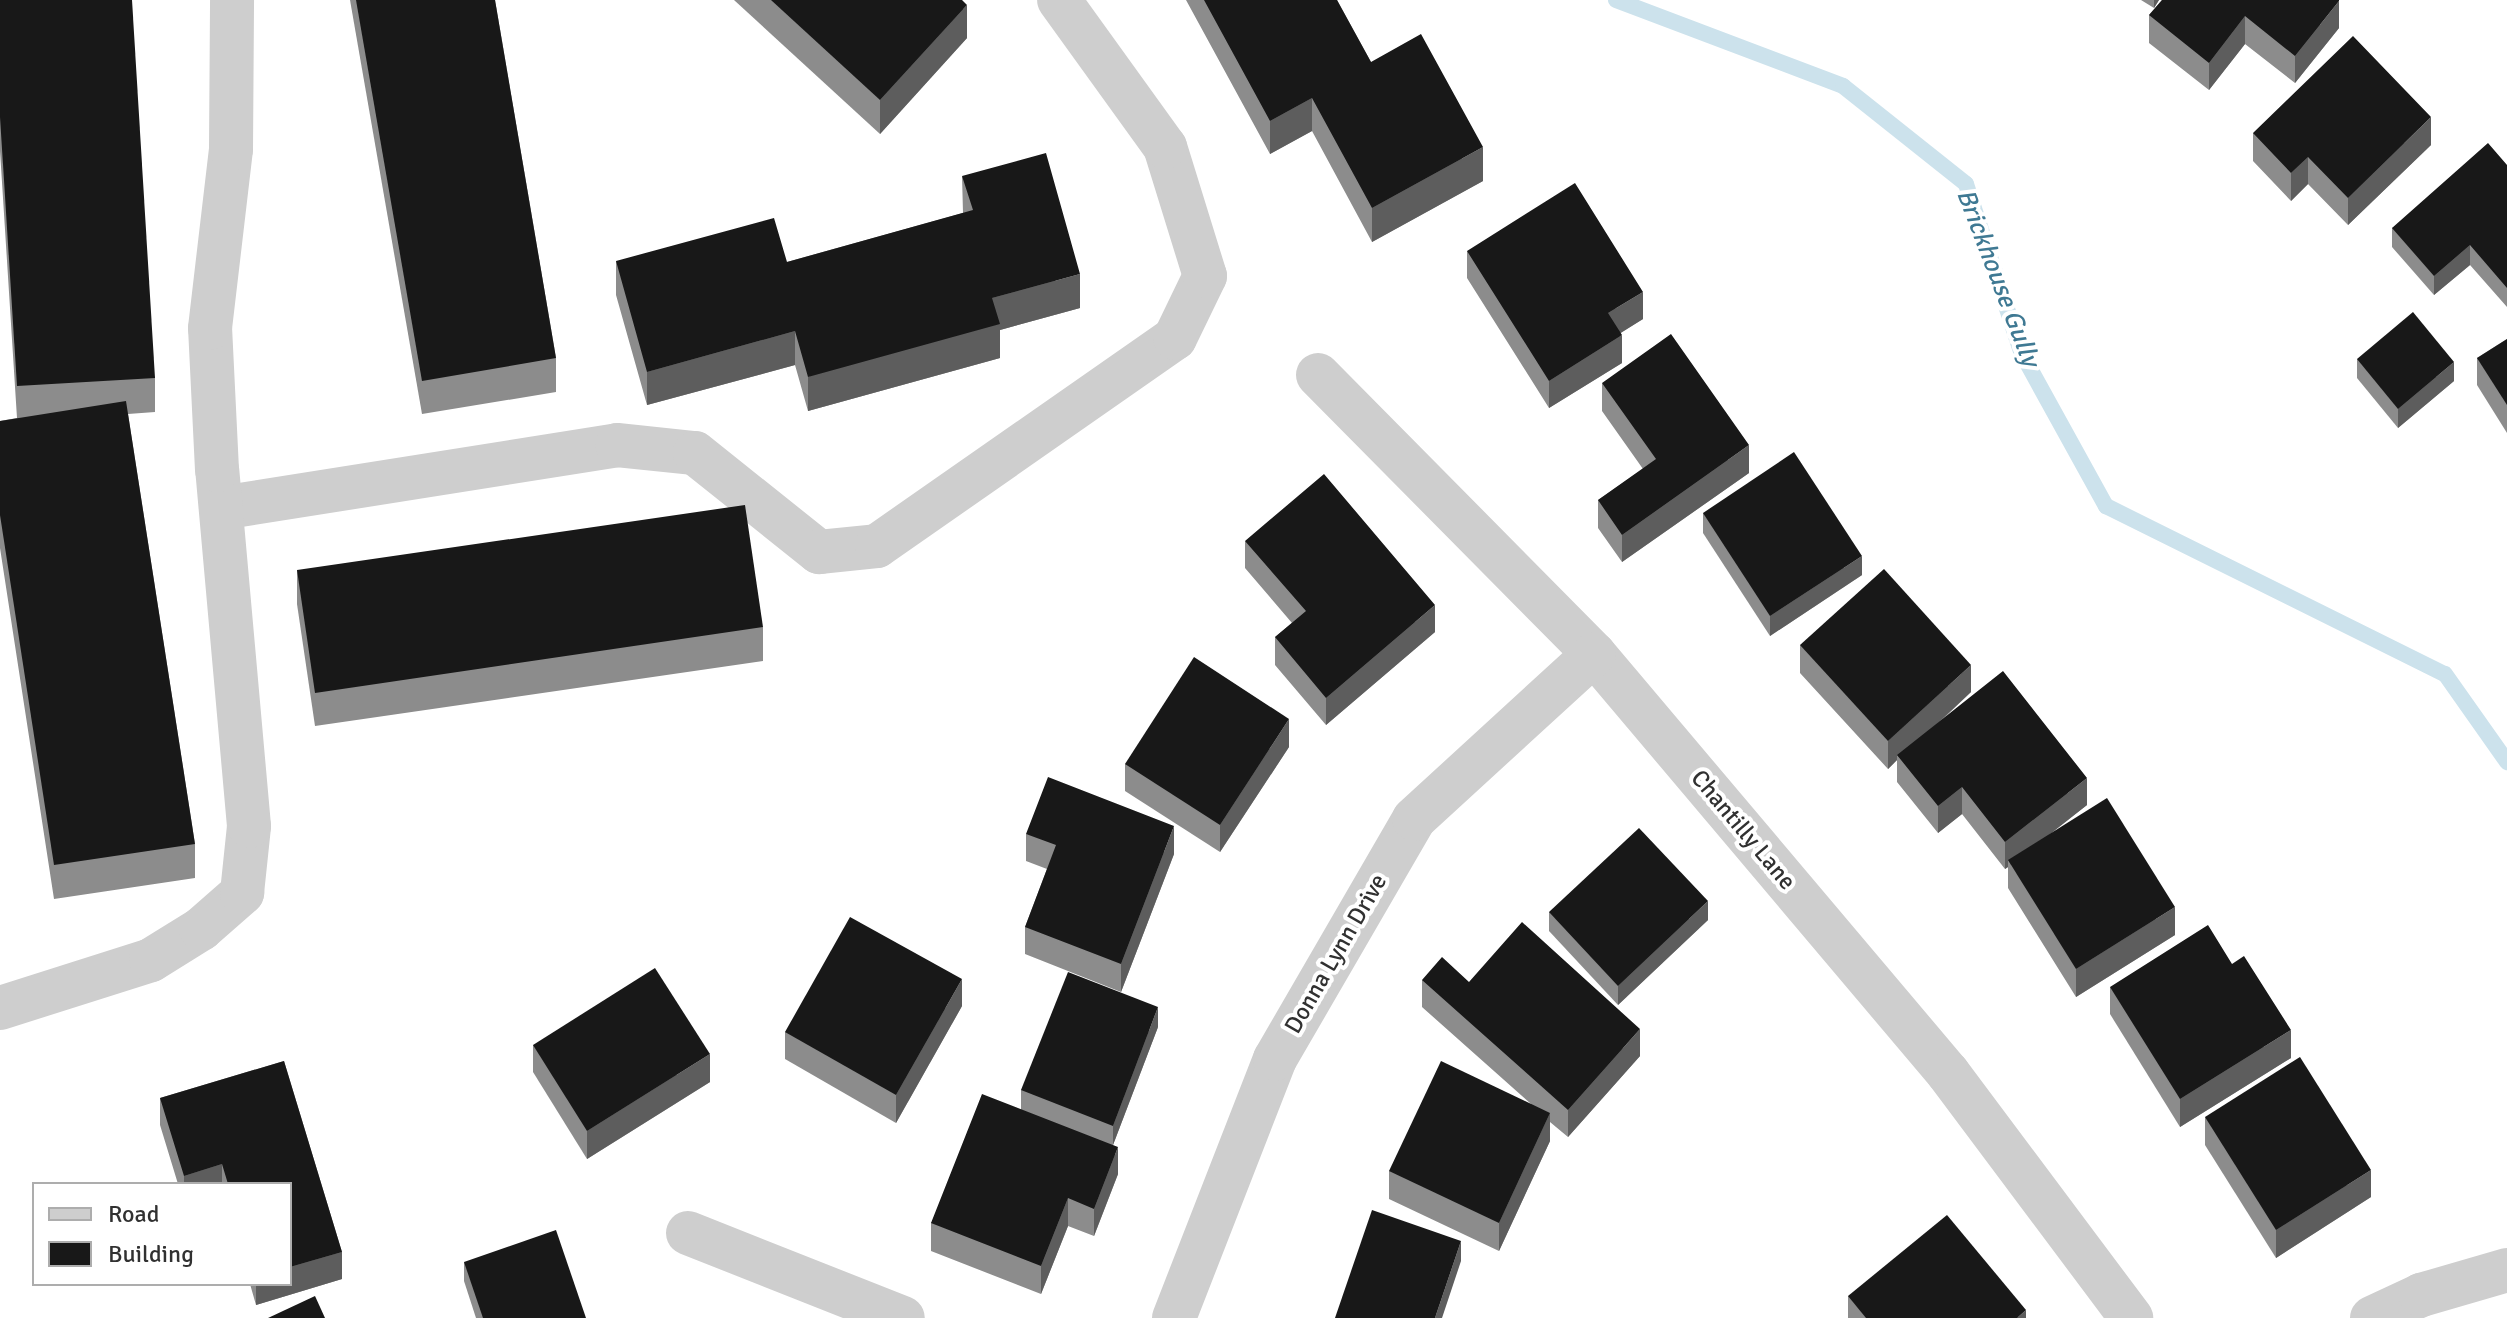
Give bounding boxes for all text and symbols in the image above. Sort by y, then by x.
water label: Brickhouse Gully [1949,185,2045,371]
street label: Chantilly Lane [1685,764,1801,896]
street label: Donna Lynn Drive [1279,869,1393,1039]
legend [32,1182,292,1286]
text: Road [108,1199,159,1229]
text: Building [108,1239,194,1269]

